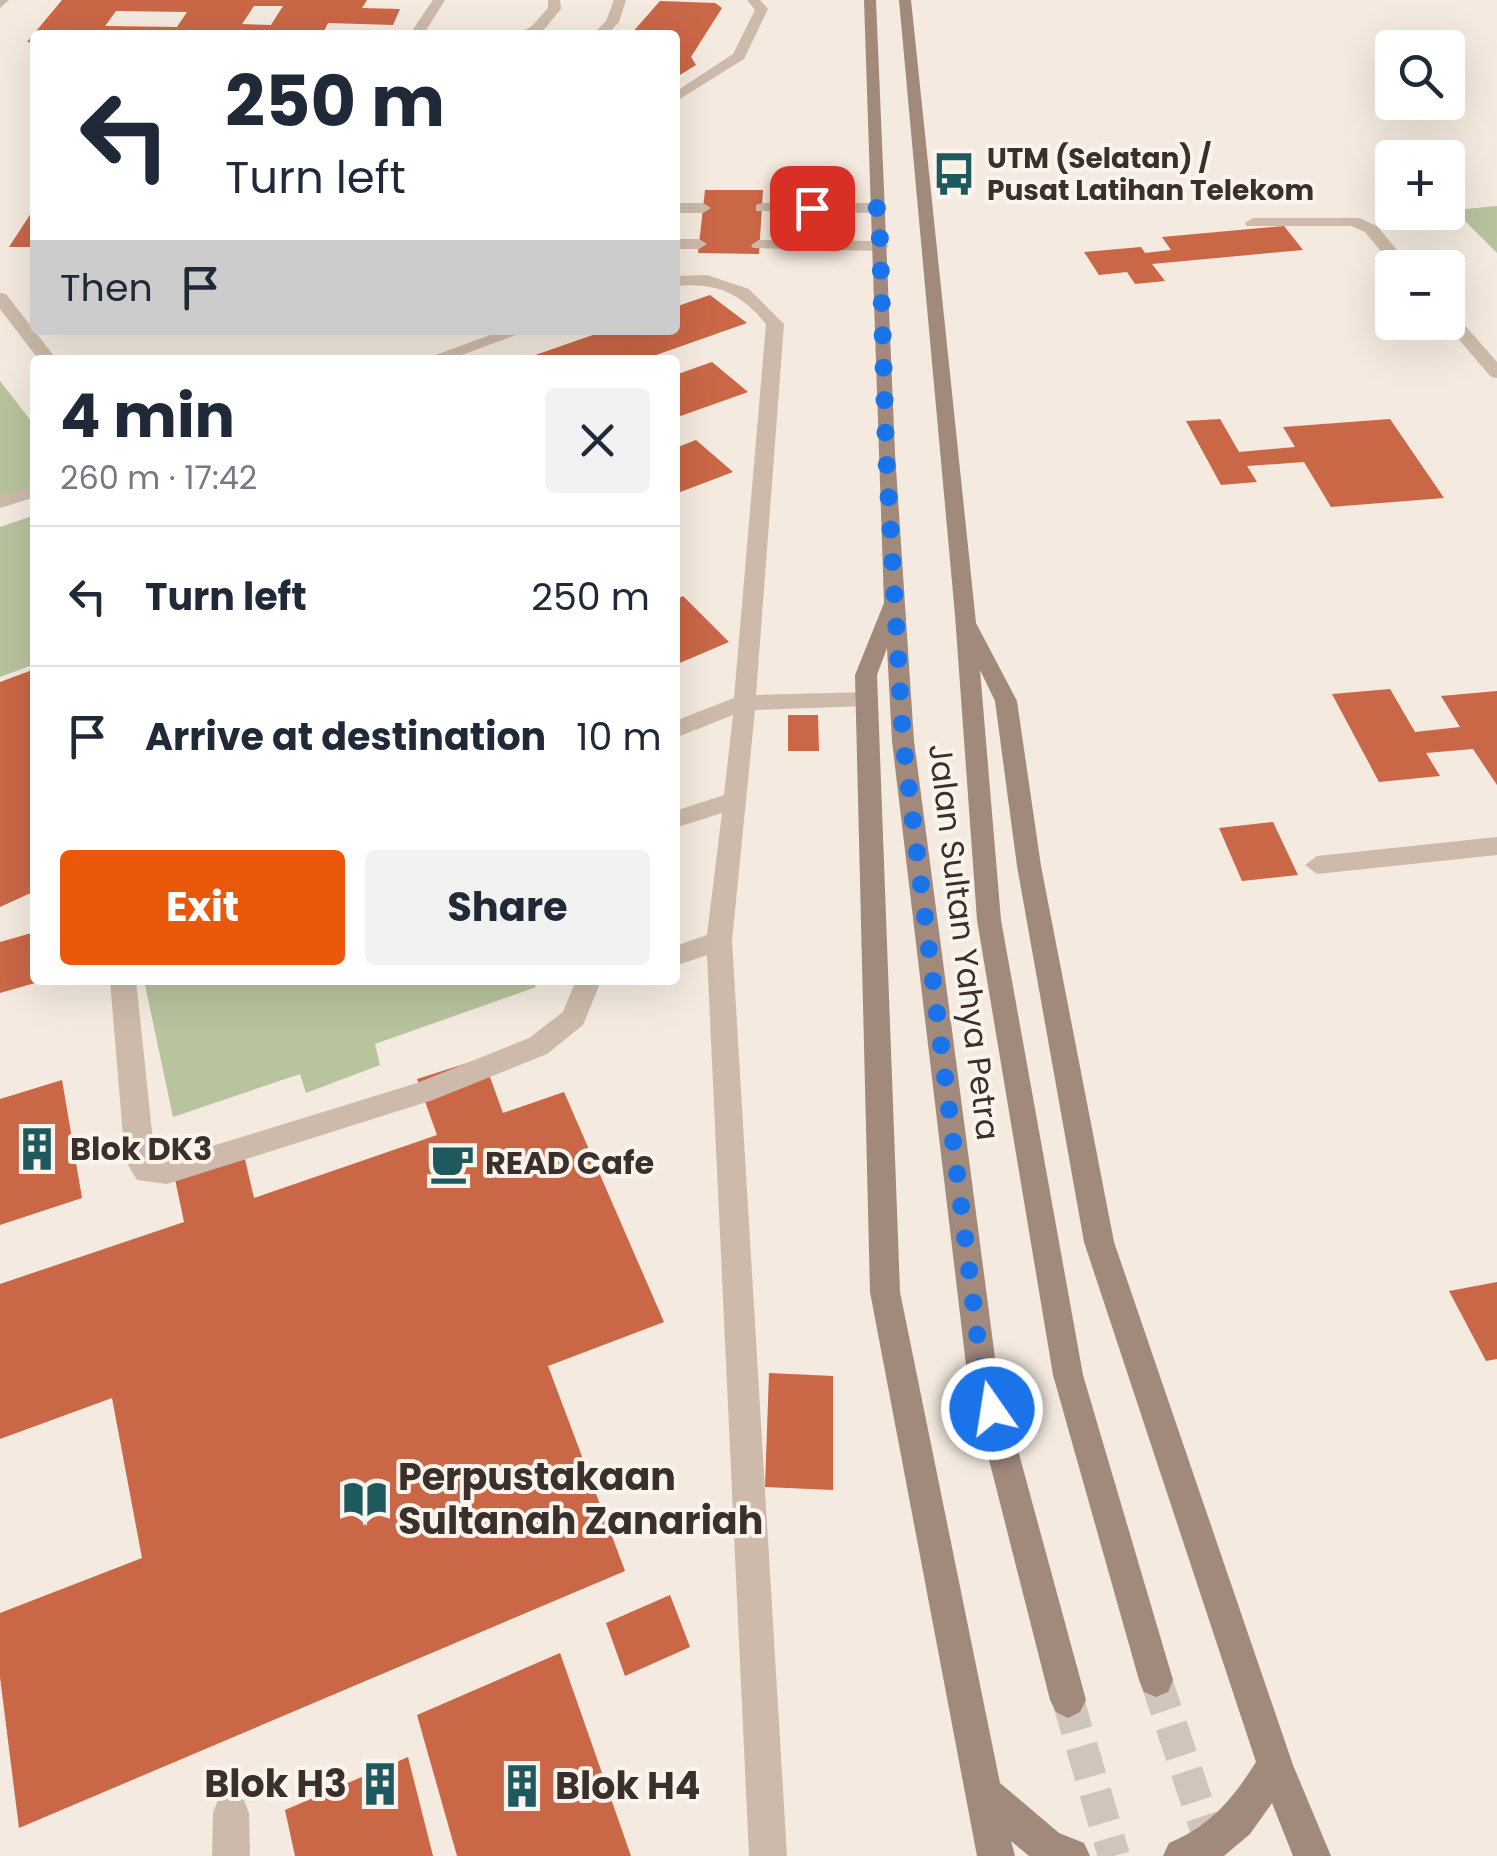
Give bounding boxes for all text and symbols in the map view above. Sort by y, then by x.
map controls [1375,30,1465,340]
button: search [1375,30,1465,120]
text: 250 m [225,52,445,151]
icon: left [60,70,190,200]
place label: UTM (Selatan) / Pusat Latihan Telekom [987,139,1314,210]
button: + [1375,140,1465,230]
text: Turn left [225,146,406,209]
bus stop icon: UTM (Selatan) / Pusat Latihan Telekom [930,150,978,198]
pin [770,166,855,251]
icon: arrive [785,181,840,236]
button: − [1375,250,1465,340]
icon: arrive [173,260,228,315]
text: Then [60,261,153,314]
text: 4 min [60,374,235,458]
button: close [545,388,650,493]
text: 260 m · 17:42 [60,455,257,500]
icon: left [60,569,115,624]
text: Turn left [145,570,307,623]
text: 250 m [531,570,650,623]
icon: arrive [60,709,115,764]
text: Arrive at destination [145,710,546,763]
text: 10 m [576,710,662,763]
street label: Jalan Sultan Yahya Petra [918,741,1011,1143]
button: Exit [60,850,345,965]
button: Share [365,850,650,965]
building icon: Blok DK3 [13,1125,61,1173]
place label: Blok DK3 [70,1126,212,1171]
cafe icon: READ Cafe [428,1139,476,1187]
place label: READ Cafe [485,1140,654,1185]
position arrow [940,1357,1044,1461]
place label: Perpustakaan Sultanah Zanariah [398,1450,763,1547]
library icon: Perpustakaan Sultanah Zanariah [341,1475,389,1523]
place label: Blok H3 [204,1757,347,1810]
place label: Blok H4 [555,1759,701,1812]
building icon: Blok H3 [356,1760,404,1808]
building icon: Blok H4 [498,1762,546,1810]

